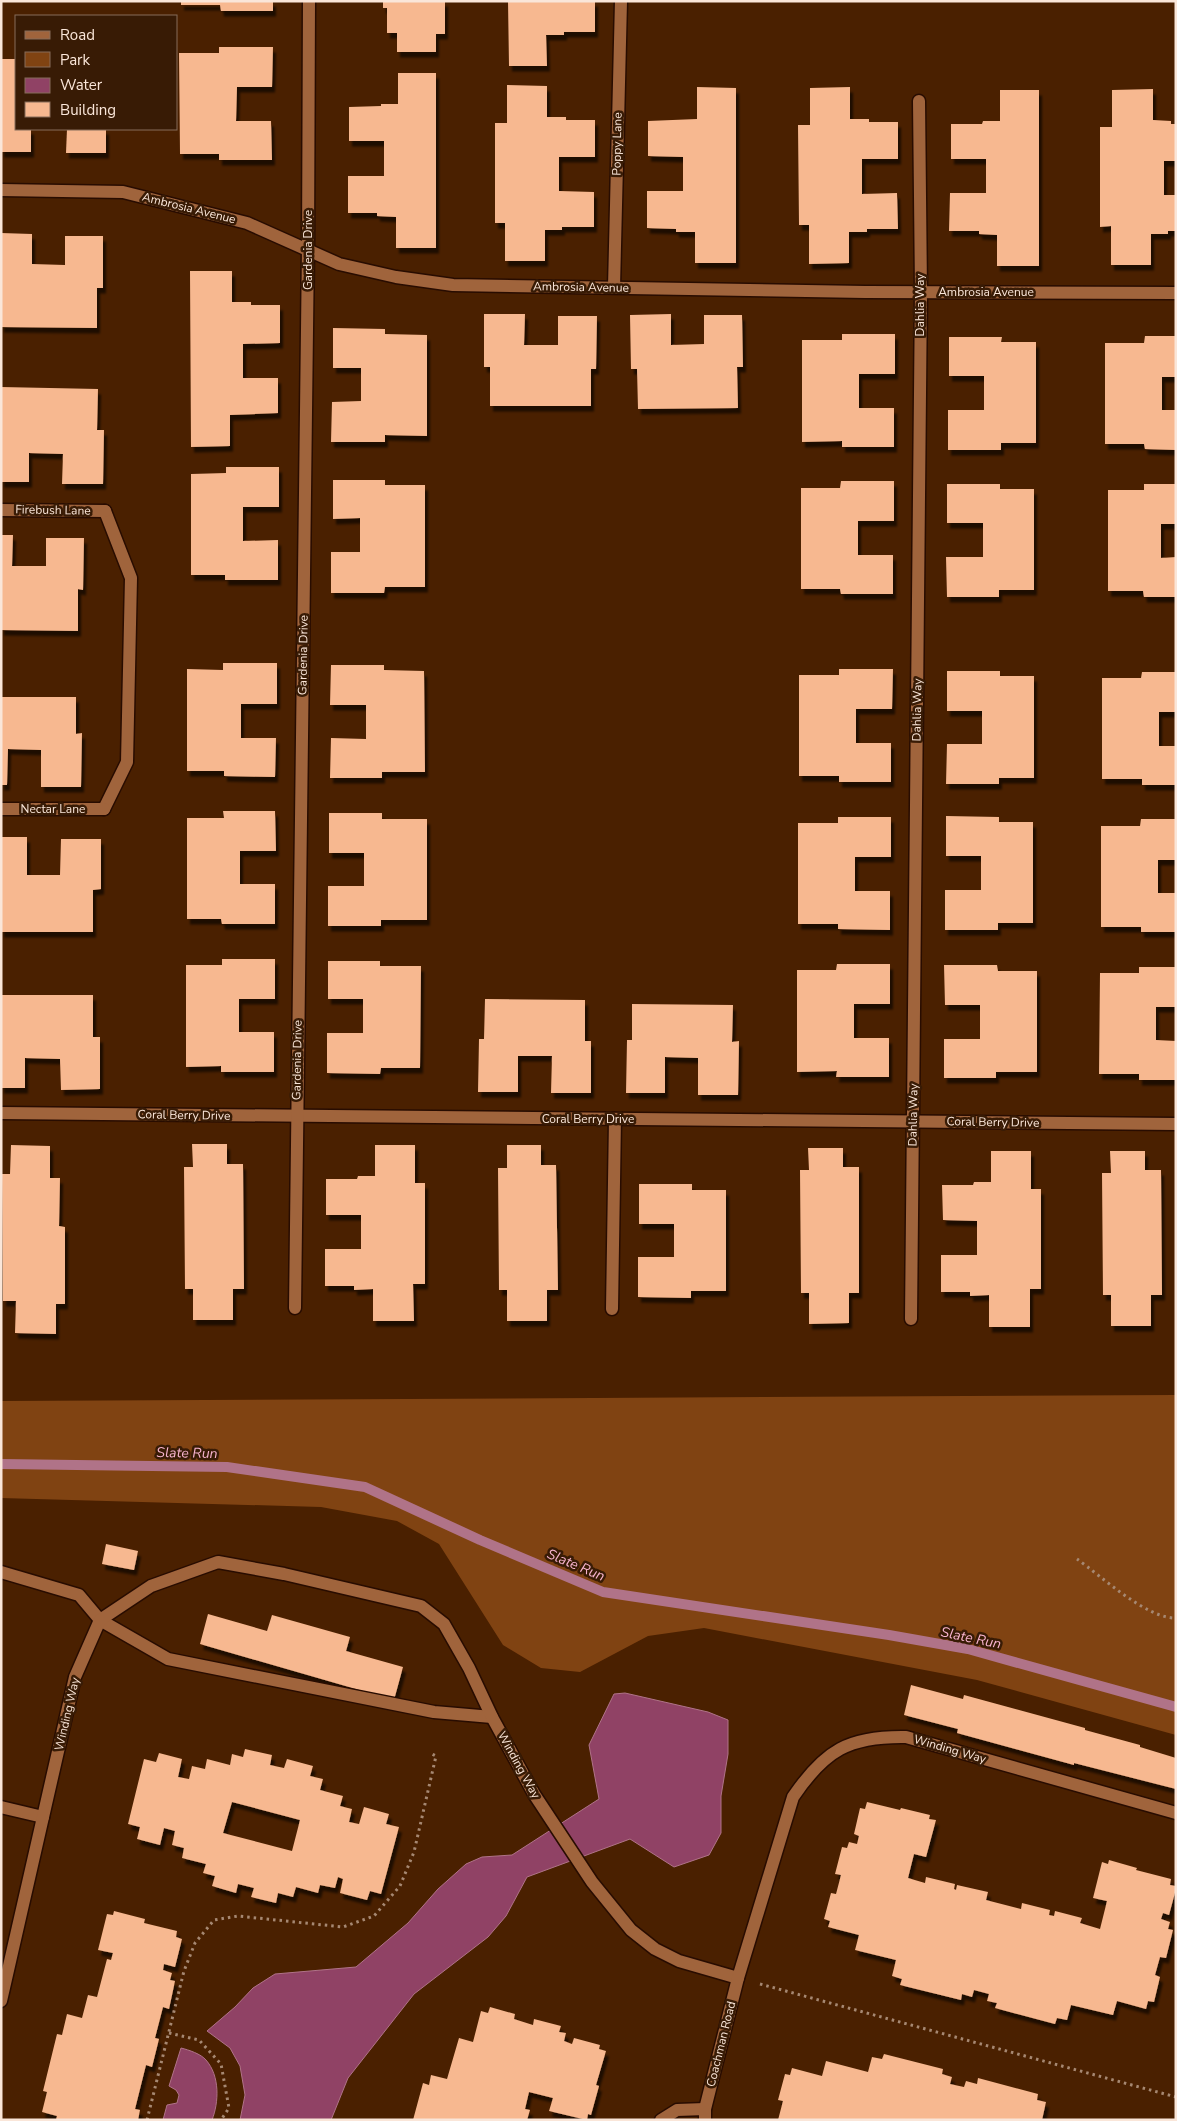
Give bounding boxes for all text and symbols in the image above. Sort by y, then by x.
legend [15,15,178,130]
text: Road [60,25,95,45]
text: Park [60,50,90,70]
text: Water [60,75,103,95]
text: Building [60,100,116,120]
street label: Poppy Lane [608,112,626,176]
street label: Ambrosia Avenue [141,189,237,227]
street label: Gardenia Drive [300,210,316,290]
street label: Dahlia Way [912,273,928,336]
street label: Ambrosia Avenue [533,278,629,296]
street label: Ambrosia Avenue [938,284,1034,300]
street label: Firebush Lane [15,501,91,519]
street label: Gardenia Drive [294,615,312,695]
street label: Dahlia Way [908,678,926,742]
street label: Nectar Lane [21,801,85,817]
street label: Gardenia Drive [288,1020,306,1100]
street label: Dahlia Way [904,1083,922,1147]
street label: Coral Berry Drive [138,1106,230,1124]
street label: Coral Berry Drive [542,1111,634,1127]
street label: Coral Berry Drive [947,1113,1039,1131]
water label: Slate Run [156,1443,218,1463]
water label: Slate Run [544,1544,608,1586]
water label: Slate Run [939,1622,1003,1654]
street label: Winding Way [51,1675,83,1752]
street label: Winding Way [494,1729,544,1802]
street label: Winding Way [912,1731,989,1767]
street label: Coachman Road [703,2000,739,2088]

